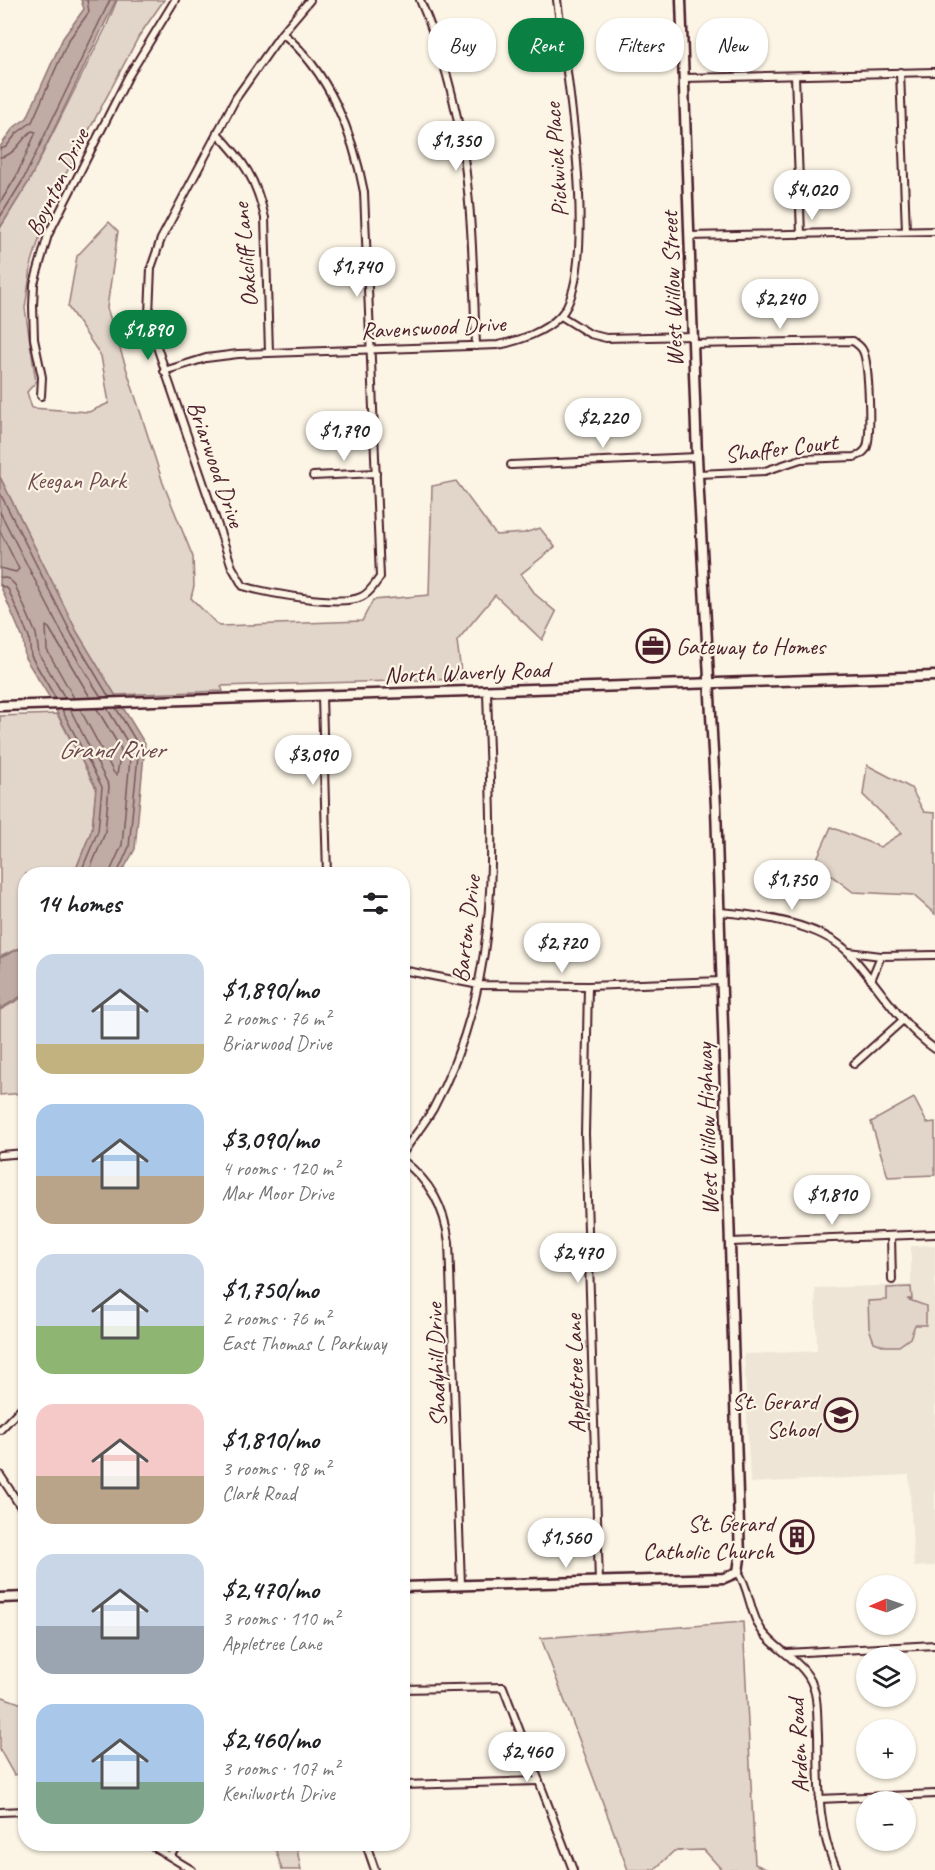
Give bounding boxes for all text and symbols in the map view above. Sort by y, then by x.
chip: Buy [428,18,496,72]
chip: Rent [508,18,584,72]
chip: Filters [596,18,684,72]
chip: New [696,18,768,72]
street label: Pickwick Place [537,100,575,218]
pin: $1,350 [407,121,505,172]
street label: Boynton Drive [18,122,97,240]
text: $1,350 [432,128,480,153]
pin: $4,020 [763,170,861,221]
text: $4,020 [788,177,836,202]
street label: Oakcliff Lane [225,199,265,308]
street label: West Willow Street [654,209,690,367]
pin: $1,740 [308,247,406,298]
text: $1,740 [333,254,381,279]
pin: $2,240 [731,279,829,330]
text: $2,240 [756,286,804,311]
street label: Ravenswood Drive [360,308,508,346]
pin: $1,890 [99,310,197,361]
text: $1,890 [124,317,172,342]
street label: Briarwood Drive [180,397,252,533]
pin: $2,220 [554,398,652,449]
text: $2,220 [579,405,627,430]
pin: $1,790 [295,411,393,462]
text: $1,790 [320,418,368,443]
street label: Shaffer Court [723,426,841,470]
park label: Keegan Park [26,465,128,495]
office icon: Gateway to Homes [635,628,671,664]
place label: Gateway to Homes [676,631,827,661]
street label: North Waverly Road [384,654,554,690]
water label: Grand River [58,733,167,766]
pin: $3,090 [264,735,362,786]
text: $3,090 [289,742,337,767]
pin: $1,750 [743,860,841,911]
text: $1,750 [768,867,816,892]
street label: Barton Drive [445,872,488,984]
text: 14 homes [36,887,121,920]
icon: filters [359,887,392,920]
pin: $2,720 [513,923,611,974]
text: $2,720 [538,930,586,955]
text: $1,890/mo [222,973,319,1006]
icon: home [84,978,156,1050]
text: 2 rooms · 76 m² [222,1006,330,1031]
text: Briarwood Drive [222,1031,331,1056]
street label: West Willow Highway [689,1041,725,1215]
text: $3,090/mo [222,1123,319,1156]
icon: home [84,1128,156,1200]
text: 4 rooms · 120 m² [222,1156,339,1181]
pin: $1,810 [783,1175,881,1226]
text: Mar Moor Drive [222,1181,334,1206]
text: $1,810 [808,1182,856,1207]
pin: $2,470 [529,1233,627,1284]
text: $2,470 [554,1240,602,1265]
text: $1,750/mo [222,1273,318,1306]
icon: home [84,1278,156,1350]
street label: Shadyhill Drive [419,1300,453,1427]
text: 2 rooms · 76 m² [222,1306,330,1331]
street label: Appletree Lane [558,1312,592,1434]
text: East Thomas L Parkway [222,1331,386,1356]
place label: St. Gerard School [732,1386,822,1444]
school or university icon: St. Gerard School [823,1397,859,1433]
text: $1,810/mo [222,1423,319,1456]
icon: home [84,1428,156,1500]
text: 3 rooms · 98 m² [222,1456,330,1481]
text: Clark Road [222,1481,296,1506]
place label: St. Gerard Catholic Church [643,1508,778,1566]
pin: $1,560 [517,1518,615,1569]
building icon: St. Gerard Catholic Church [779,1519,815,1555]
text: $1,560 [541,1525,591,1550]
text: $2,470/mo [222,1573,319,1606]
north arrow [856,1575,916,1635]
map controls [856,1575,916,1851]
icon: home [84,1578,156,1650]
text: 3 rooms · 110 m² [222,1606,339,1631]
text: Appletree Lane [222,1631,321,1656]
button: layers [856,1647,916,1707]
street label: Arden Road [780,1694,815,1794]
button: + [856,1719,916,1779]
text: $2,460/mo [222,1723,320,1756]
icon: home [84,1728,156,1800]
pin: $2,460 [478,1732,576,1783]
text: $2,460 [502,1739,552,1764]
text: 3 rooms · 107 m² [222,1756,339,1781]
text: Kenilworth Drive [222,1781,335,1806]
button: − [856,1791,916,1851]

